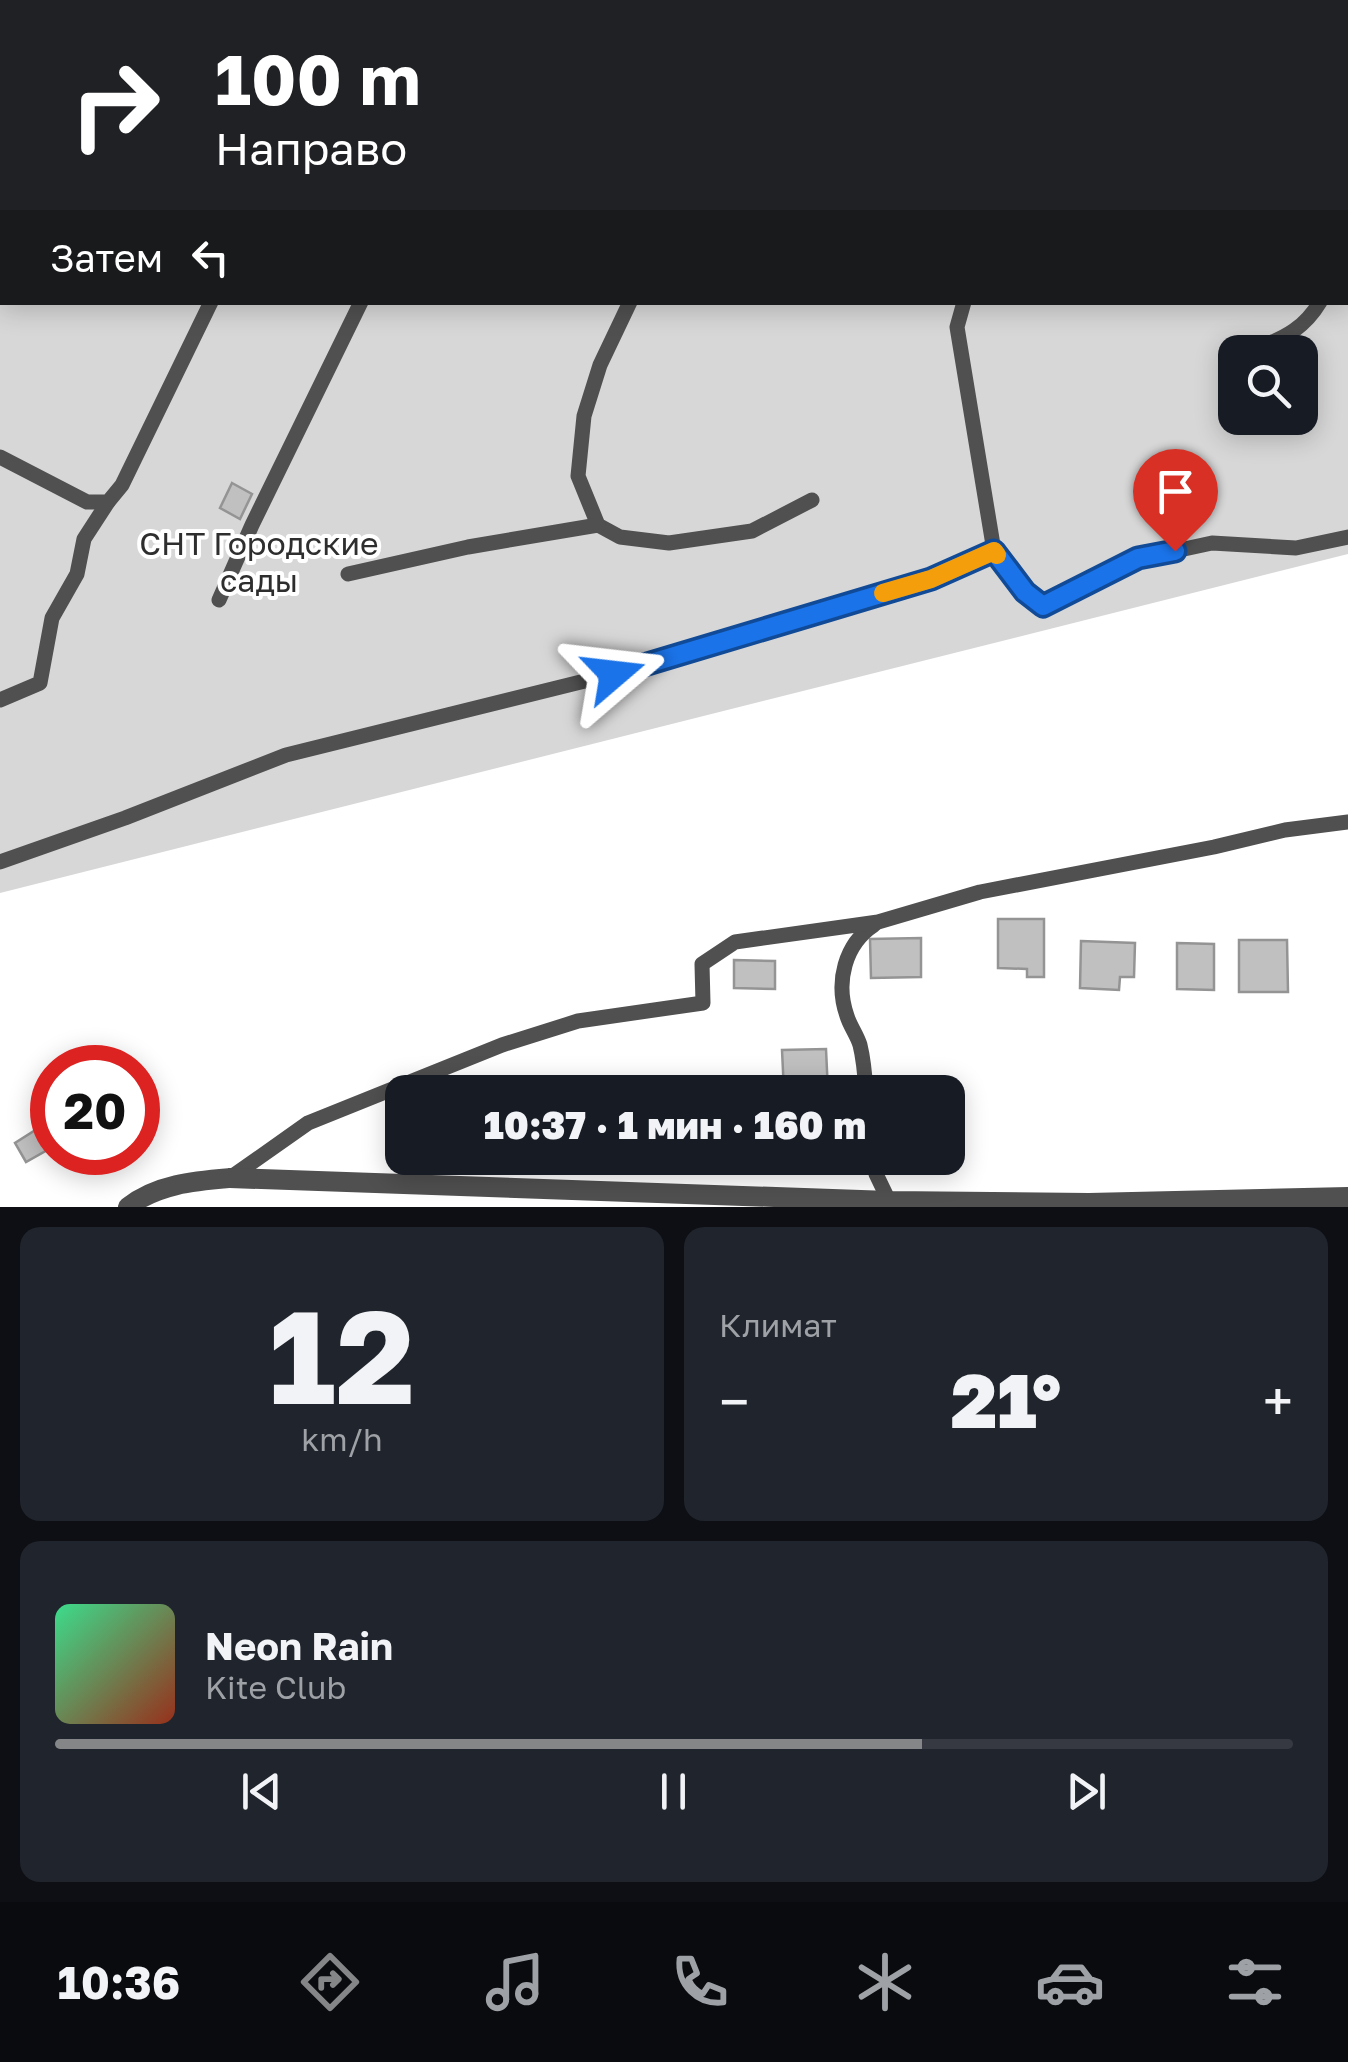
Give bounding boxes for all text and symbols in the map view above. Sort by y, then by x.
text: 100 m [215,36,421,120]
icon: right [50,40,180,170]
text: Направо [215,121,407,175]
icon: left [183,230,238,285]
text: Затем [50,235,163,280]
map controls [1218,335,1318,435]
button: search [1218,335,1318,435]
pin [1133,449,1218,552]
icon: arrive [1148,464,1203,519]
park label: СНТ Городские сады [139,524,379,599]
position arrow [562,622,666,726]
speed limit sign: 20 [30,1045,160,1175]
text: 10:37 · 1 мин · 160 m [484,1102,866,1147]
text: 12 [269,1277,415,1433]
text: Климат [719,1306,837,1344]
text: 21° [951,1354,1061,1445]
text: − [719,1368,749,1434]
text: + [1263,1368,1293,1434]
text: km/h [301,1420,383,1458]
text: Neon Rain [205,1623,393,1668]
text: Kite Club [205,1668,346,1706]
icon: previous [234,1764,289,1819]
icon: pause [646,1764,701,1819]
icon: next [1059,1764,1114,1819]
icon: directions [295,1947,365,2017]
icon: music [480,1947,550,2017]
icon: phone [665,1947,735,2017]
icon: climate [850,1947,920,2017]
icon: car [1035,1947,1105,2017]
icon: filters [1220,1947,1290,2017]
text: 10:36 [58,1955,180,2009]

